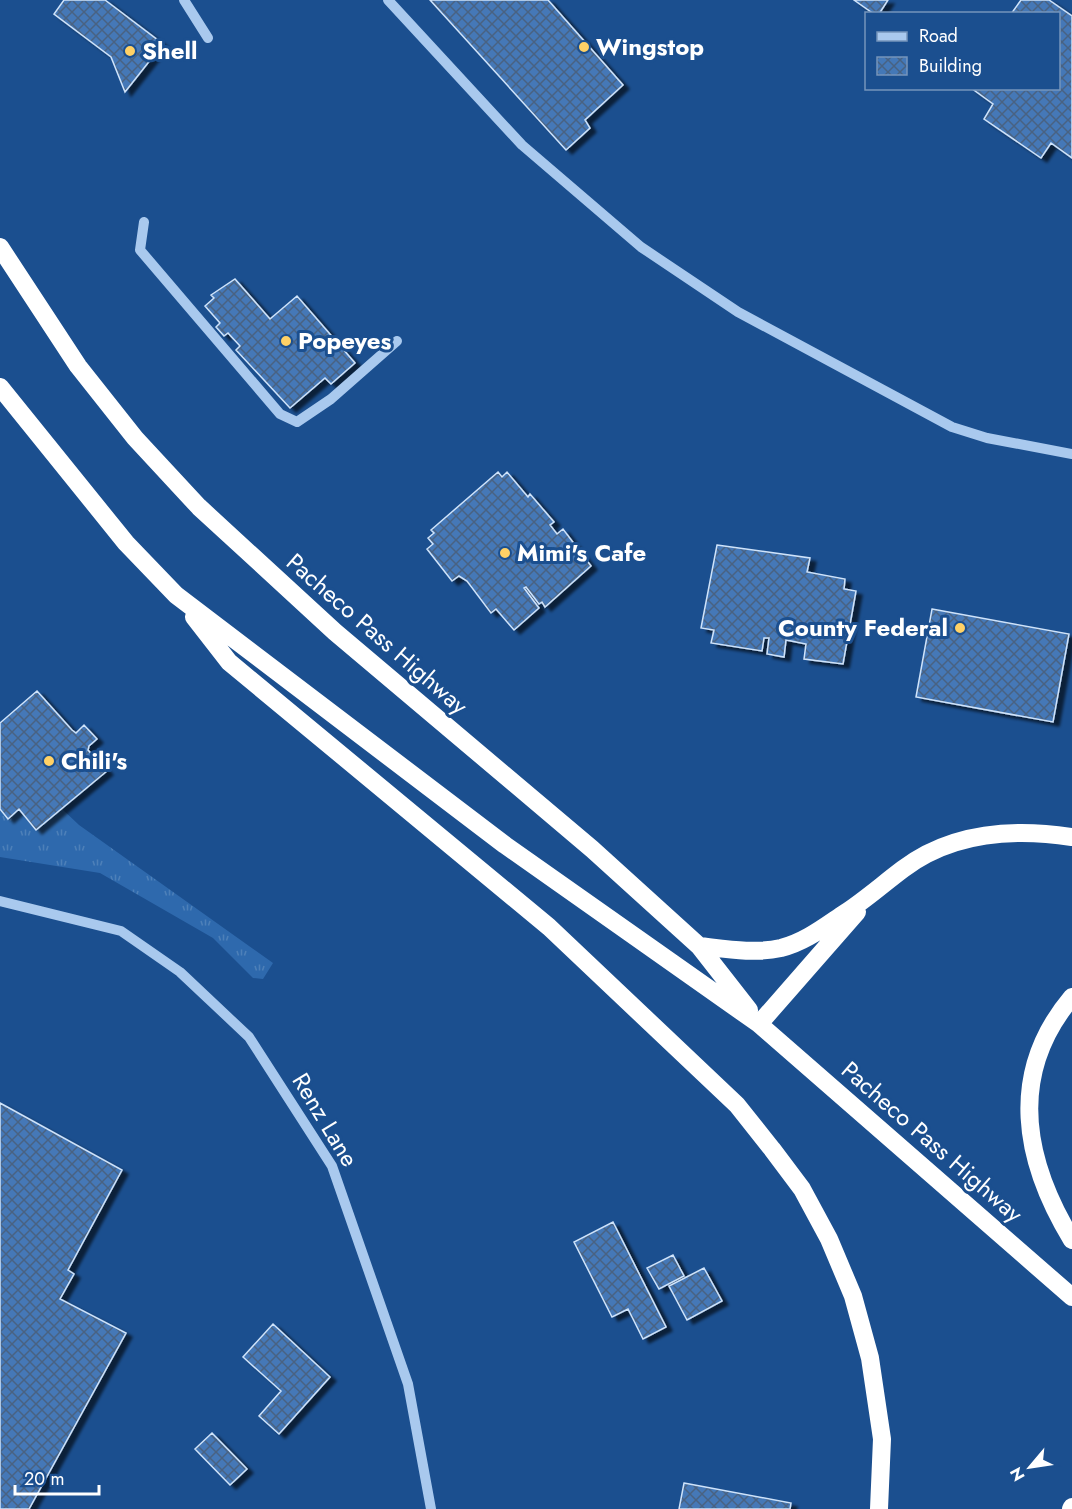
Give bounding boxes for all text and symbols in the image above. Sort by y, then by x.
legend [865,12,1060,90]
text: Road [919,23,958,49]
place label: Wingstop [596,29,704,64]
place label: Shell [142,33,197,68]
marker: Wingstop [577,40,591,54]
marker: Shell [123,44,137,58]
text: Building [919,53,982,79]
place label: Popeyes [298,323,391,358]
marker: Popeyes [279,334,293,348]
place label: Mimi's Cafe [517,535,646,570]
street label: Pacheco Pass Highway [279,545,476,723]
marker: Mimi's Cafe [498,546,512,560]
place label: County Federal [778,610,948,645]
marker: County Federal [953,621,967,635]
place label: Chili's [61,743,127,778]
marker: Chili's [42,754,56,768]
street label: Pacheco Pass Highway [834,1053,1031,1231]
street label: Renz Lane [284,1066,367,1173]
north arrow [1000,1437,1060,1497]
scale bar [15,1458,99,1496]
text: N [1004,1463,1030,1485]
text: 20 m [24,1466,64,1492]

